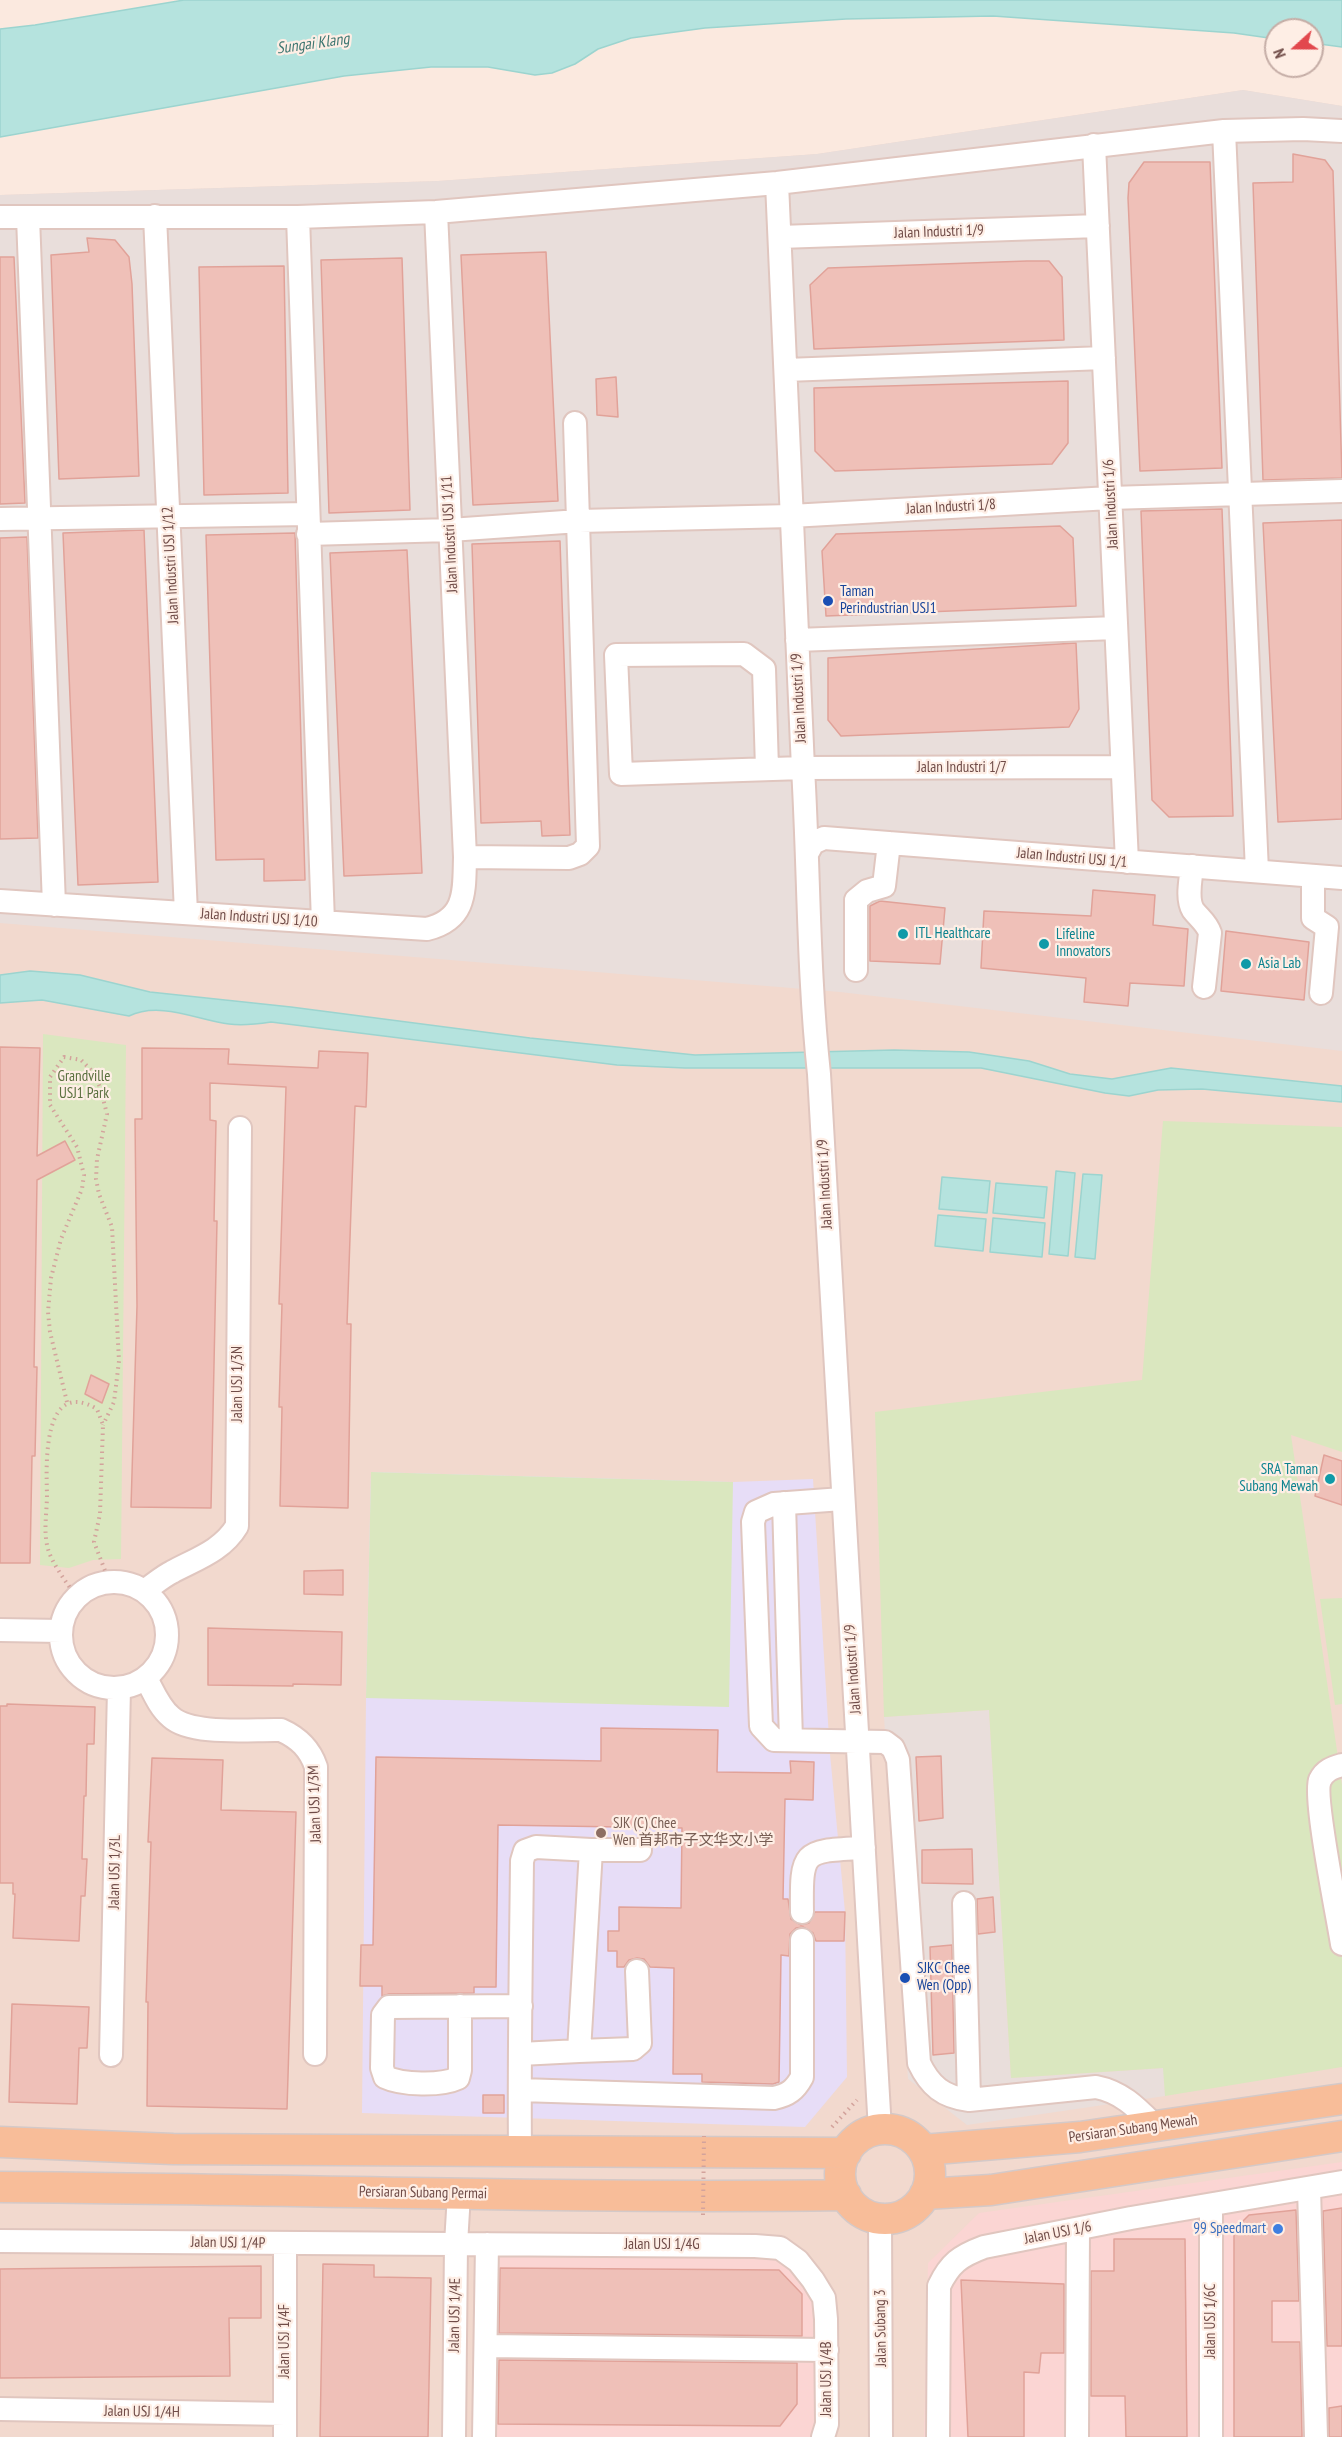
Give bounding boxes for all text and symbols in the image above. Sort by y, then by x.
north arrow [1264,18,1324,78]
water label: Sungai Klang [276,29,350,59]
text: N [1268,46,1290,61]
street label: Jalan Industri 1/9 [894,221,984,243]
street label: Jalan Industri 1/6 [1100,459,1122,549]
street label: Jalan Industri USJ 1/11 [438,475,462,593]
street label: Jalan Industri 1/8 [906,496,996,518]
street label: Jalan Industri USJ 1/12 [159,506,183,624]
place label: Taman Perindustrian USJ1 [840,583,936,618]
marker: Taman Perindustrian USJ1 [821,594,835,608]
street label: Jalan Industri 1/9 [788,653,810,743]
street label: Jalan Industri 1/7 [917,759,1007,777]
street label: Jalan Industri USJ 1/1 [1016,844,1128,872]
street label: Jalan Industri USJ 1/10 [200,905,318,931]
place label: ITL Healthcare [915,925,991,943]
place label: Lifeline Innovators [1056,926,1110,961]
marker: ITL Healthcare [896,927,910,941]
marker: Lifeline Innovators [1037,937,1051,951]
place label: Asia Lab [1258,955,1301,973]
marker: Asia Lab [1239,957,1253,971]
park label: Grandville USJ1 Park [58,1068,110,1103]
street label: Jalan Industri 1/9 [814,1139,836,1229]
street label: Jalan USJ 1/3N [229,1346,247,1422]
place label: SRA Taman Subang Mewah [1239,1461,1318,1496]
marker: SRA Taman Subang Mewah [1323,1472,1337,1486]
street label: Jalan Industri 1/9 [841,1624,865,1714]
street label: Jalan USJ 1/3M [305,1765,325,1843]
place label: SJK (C) Chee Wen 首邦市子文华文小学 [613,1815,773,1850]
marker: SJK (C) Chee Wen 首邦市子文华文小学 [594,1826,608,1840]
street label: Jalan USJ 1/3L [105,1835,125,1909]
place label: SJKC Chee Wen (Opp) [917,1960,971,1995]
marker: SJKC Chee Wen (Opp) [898,1971,912,1985]
street label: Persiaran Subang Mewah [1068,2111,1198,2147]
street label: Persiaran Subang Permai [359,2183,487,2203]
street label: Jalan USJ 1/6 [1023,2218,1093,2248]
place label: 99 Speedmart [1193,2220,1266,2238]
marker: 99 Speedmart [1271,2222,1285,2236]
street label: Jalan USJ 1/4P [191,2233,265,2253]
street label: Jalan USJ 1/4G [624,2236,700,2254]
street label: Jalan USJ 1/4E [445,2278,465,2352]
street label: Jalan USJ 1/6C [1202,2284,1220,2358]
street label: Jalan Subang 3 [871,2289,891,2367]
street label: Jalan USJ 1/4F [276,2304,294,2378]
street label: Jalan USJ 1/4B [818,2342,836,2416]
street label: Jalan USJ 1/4H [104,2402,180,2422]

